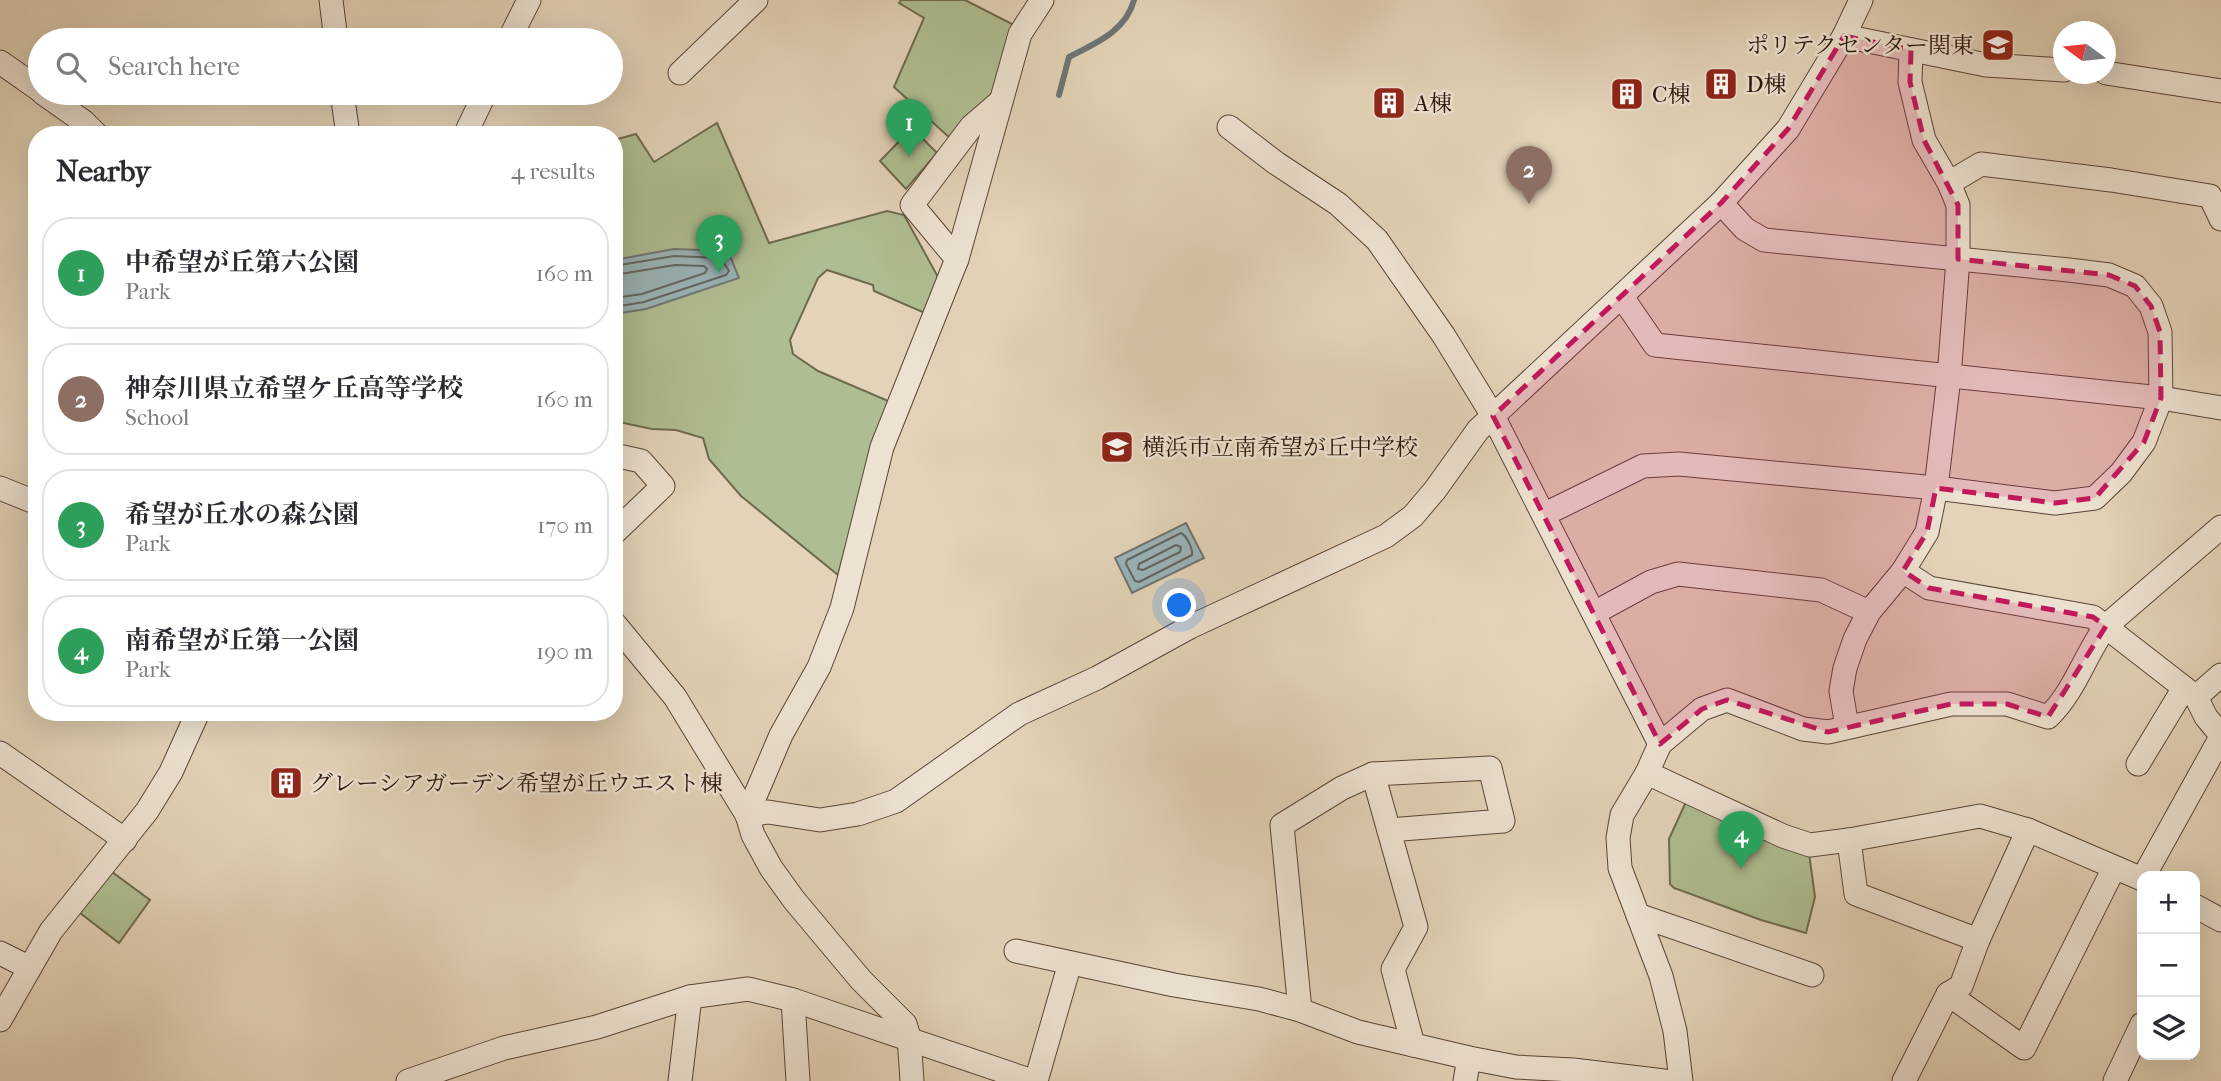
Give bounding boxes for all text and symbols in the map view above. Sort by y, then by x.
north arrow [2053,21,2116,84]
school or university icon: ポリテクセンター関東 [1979,26,2017,64]
search box [28,28,623,105]
place label: ポリテクセンター関東 [1746,32,1974,59]
icon: search [52,48,90,86]
text: Search here [108,51,240,82]
building icon: D棟 [1702,65,1740,103]
place label: D棟 [1746,71,1787,98]
building icon: C棟 [1608,75,1646,113]
place label: C棟 [1652,81,1691,108]
building icon: A棟 [1370,84,1408,122]
place label: A棟 [1413,90,1452,117]
pin: 1 [886,99,932,157]
pin: 2 [1506,146,1552,204]
text: Nearby [56,154,151,189]
text: 4 results [511,158,595,185]
pin: 3 [696,215,742,273]
text: 中希望が丘第六公園 [125,247,359,278]
text: 1 [77,260,85,287]
text: 160 m [536,260,593,287]
text: Park [125,278,171,305]
text: 神奈川県立希望ケ丘高等学校 [125,373,463,404]
text: 2 [75,386,87,413]
text: 160 m [536,386,593,413]
text: School [125,404,189,431]
school or university icon: 横浜市立南希望が丘中学校 [1098,428,1136,466]
place label: 横浜市立南希望が丘中学校 [1142,434,1418,461]
text: 希望が丘水の森公園 [125,499,359,530]
text: 3 [76,512,86,539]
text: 170 m [537,512,593,539]
text: Park [125,530,171,557]
your location [1162,588,1196,622]
text: 南希望が丘第一公園 [125,625,359,656]
text: 4 [74,638,88,665]
text: 190 m [536,638,593,665]
text: Park [125,656,171,683]
building icon: グレーシアガーデン希望が丘ウエスト棟 [267,764,305,802]
place label: グレーシアガーデン希望が丘ウエスト棟 [310,770,723,797]
pin: 4 [1718,811,1764,869]
map controls [2137,871,2200,1060]
button: + [2137,871,2200,934]
button: − [2137,934,2200,997]
button: layers [2137,997,2200,1060]

